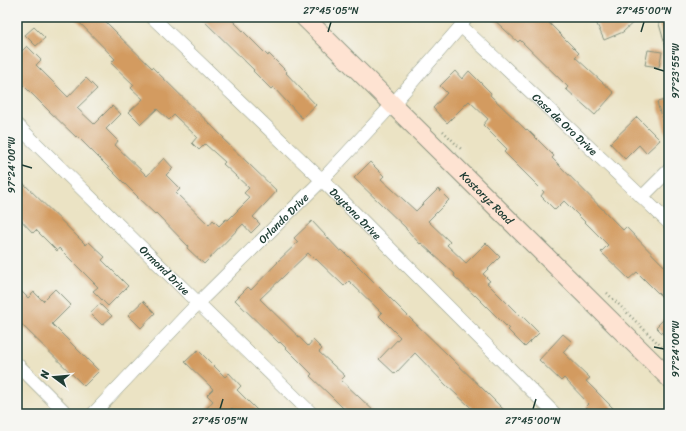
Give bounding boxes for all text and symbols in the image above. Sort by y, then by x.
text: 27°45'05"N [303,2,359,20]
text: 27°45'00"N [616,2,672,20]
text: 97°23'55"W [667,43,685,99]
street label: Casa de Oro Drive [527,89,602,161]
text: 97°24'00"W [3,137,21,193]
street label: Kostoryz Road [455,167,519,230]
street label: Daytona Drive [325,183,386,245]
street label: Orlando Drive [254,189,314,249]
street label: Ormond Drive [134,241,195,301]
text: 97°24'00"W [667,321,685,377]
north arrow [34,357,74,397]
text: N [34,368,55,382]
text: 27°45'05"N [192,412,248,430]
text: 27°45'00"N [505,412,561,430]

